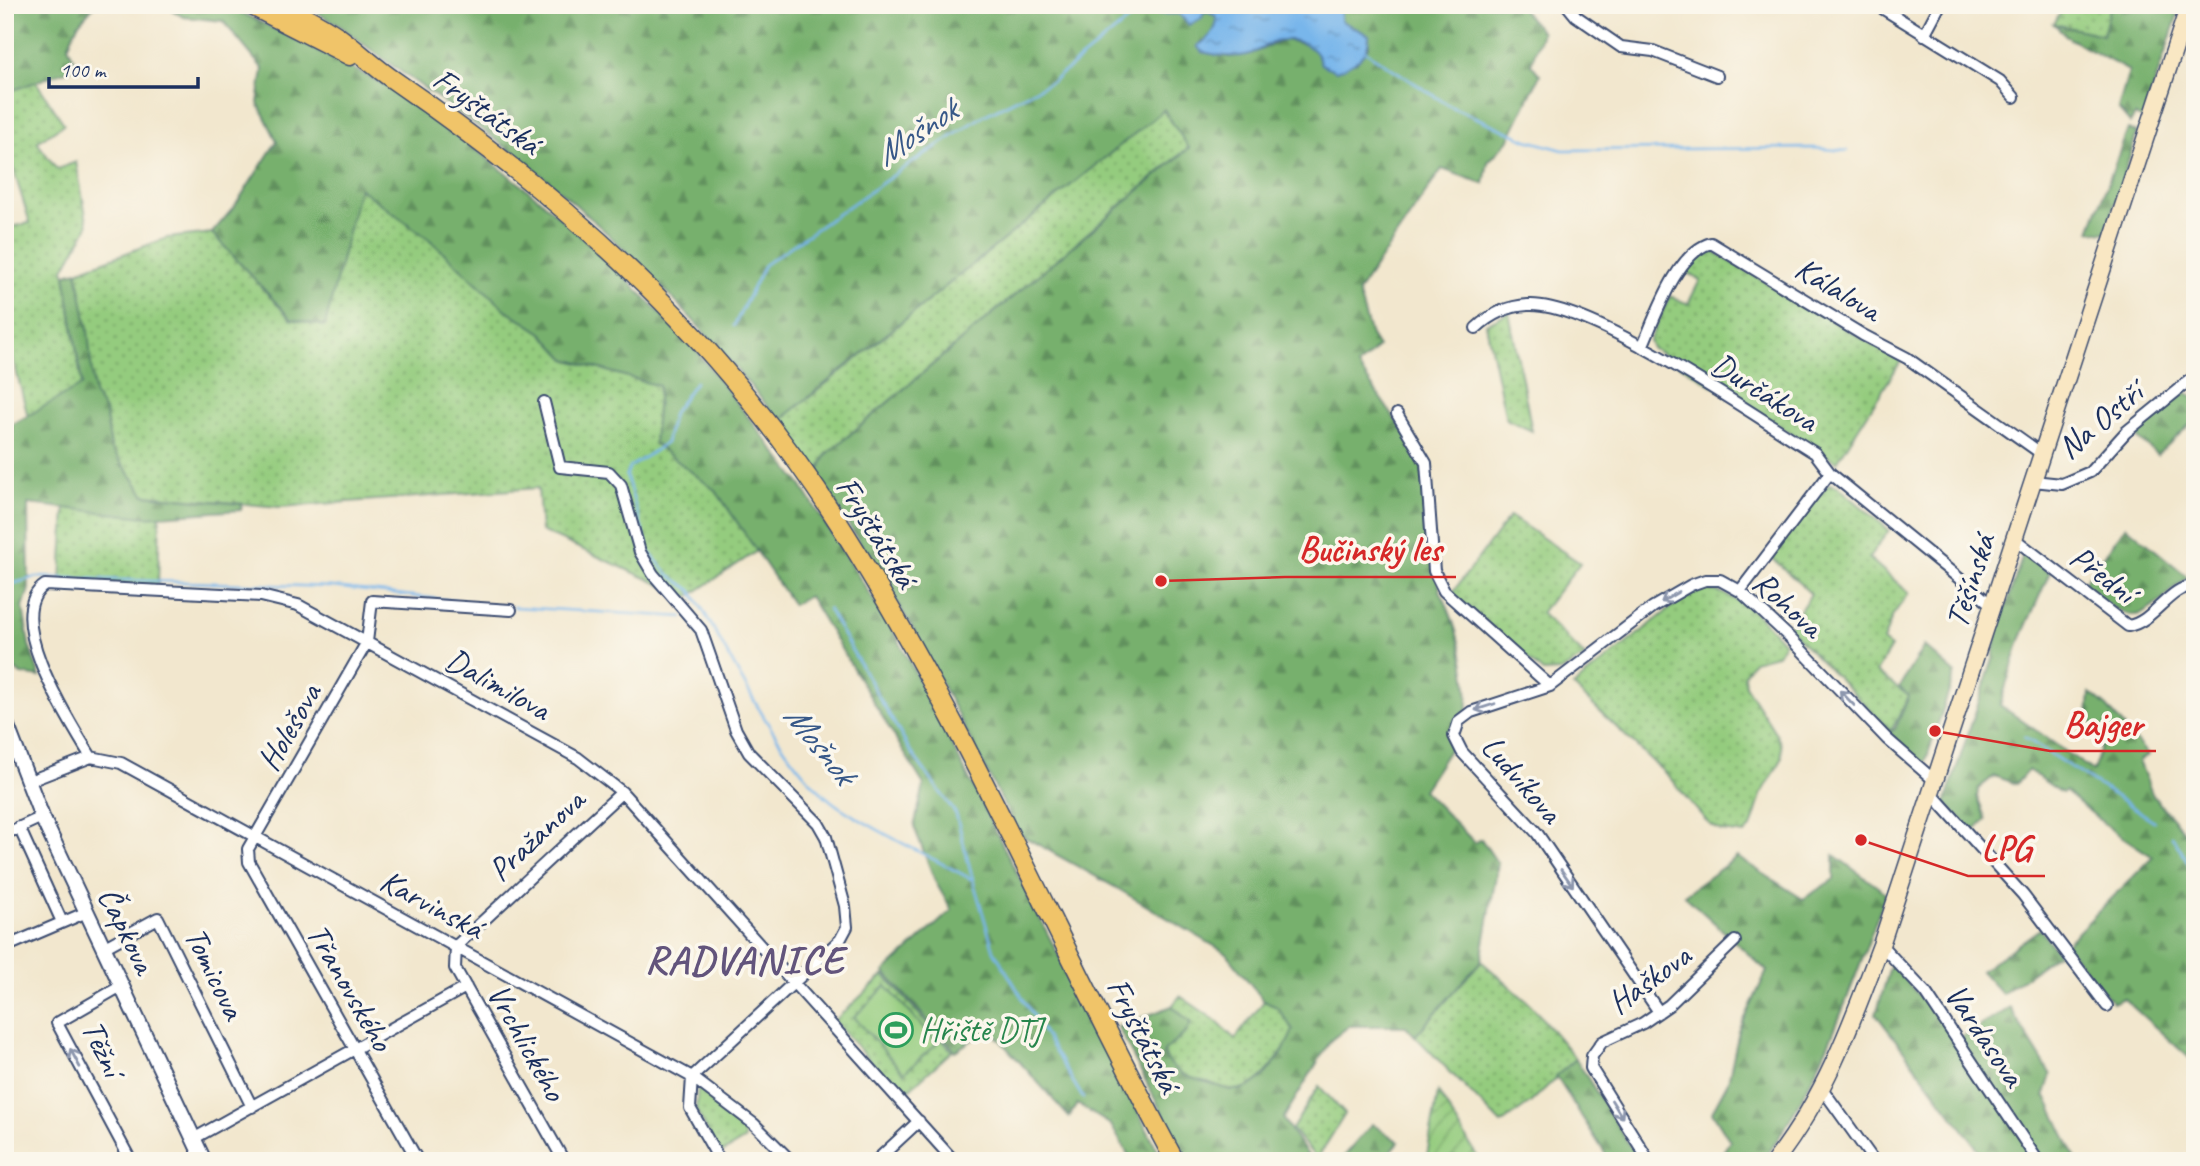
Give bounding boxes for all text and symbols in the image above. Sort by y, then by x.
scale bar [49,46,198,90]
text: 100 m [60,57,107,83]
street label: Fryštátská [425,58,552,166]
water label: Mošnok [866,85,970,176]
street label: Kálalova [1788,247,1891,332]
street label: Durčákova [1704,343,1827,442]
street label: Na Ostří [2049,368,2157,468]
street label: Fryštátská [827,469,929,598]
callout: Bučinský les [1285,521,1456,577]
street label: Těšínská [1935,526,2006,633]
text: Bučinský les [1299,527,1445,572]
street label: Přední [2062,536,2150,617]
street label: Rohova [1744,561,1834,648]
one-way arrow [1661,590,1681,604]
street label: Dalimilova [438,638,559,731]
street label: Holešova [247,674,332,778]
one-way arrow [1839,689,1856,707]
water label: Mošnok [774,695,869,797]
callout: Bajger [2050,695,2156,751]
one-way arrow [1474,702,1496,714]
text: Bajger [2064,702,2146,747]
street label: Ludvíkova [1472,726,1573,833]
street label: Pražanova [479,778,595,890]
callout: LPG [1968,820,2045,876]
text: LPG [1981,826,2036,871]
street label: Karvinská [373,859,494,950]
one-way arrow [1560,867,1574,887]
street label: Čapkova [88,880,167,982]
street label: Třanovského [297,916,404,1060]
street label: Tomicova [175,920,256,1028]
street label: Haškova [1599,934,1700,1023]
district label: RADVANICE [645,935,849,985]
street label: Fryštátská [1097,971,1192,1103]
street label: Vrchlického [478,976,577,1110]
street label: Vardasova [1935,976,2036,1097]
place label: Hřiště DTJ [920,1009,1047,1051]
sports icon: Hřiště DTJ [877,1011,915,1049]
street label: Těžní [72,1013,137,1089]
one-way arrow [68,1048,82,1068]
one-way arrow [1610,1099,1624,1119]

